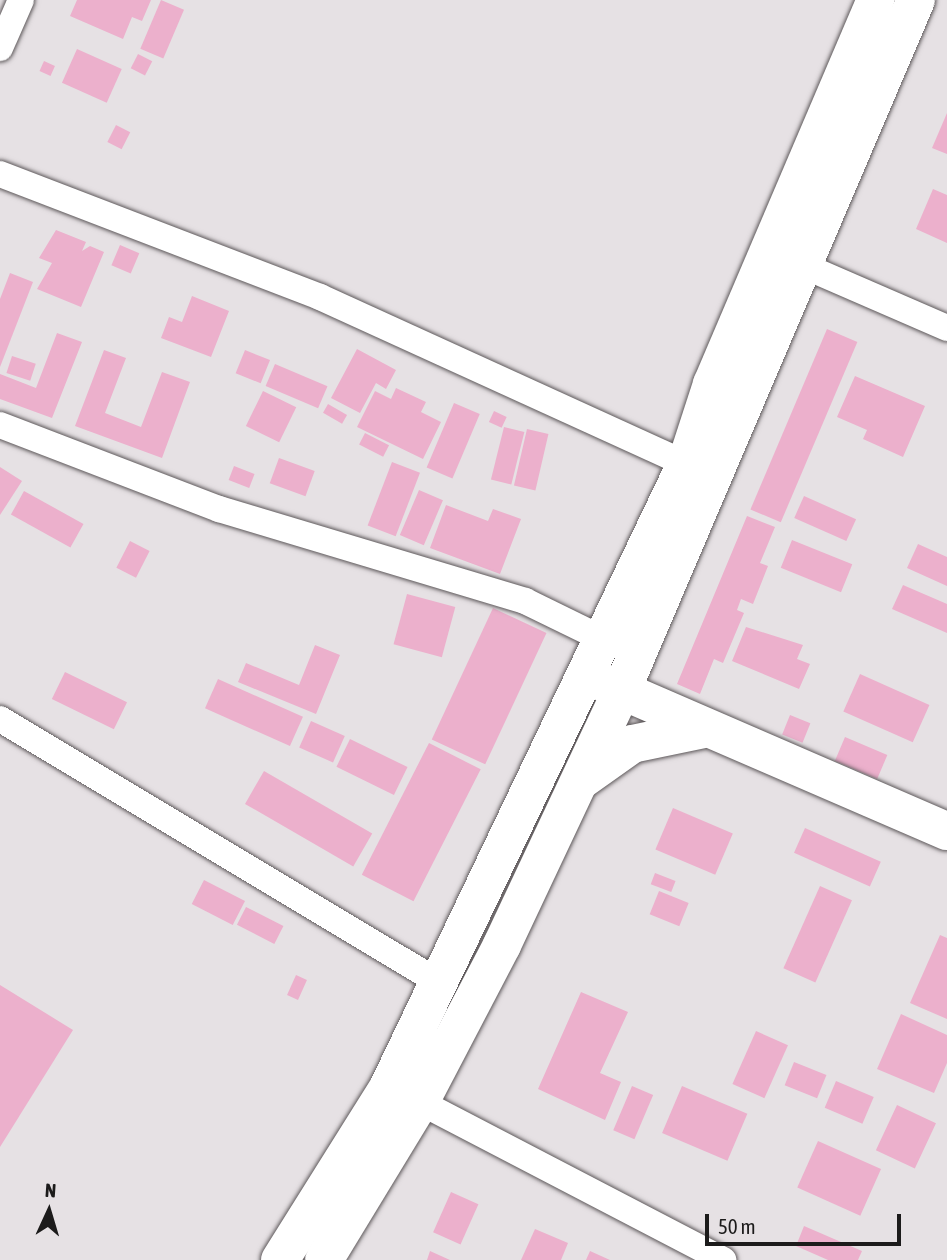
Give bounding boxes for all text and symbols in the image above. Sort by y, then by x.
north arrow [14,1176,84,1246]
text: N [44,1179,57,1201]
scale bar [709,1200,905,1244]
text: 50 m [718,1214,756,1238]

